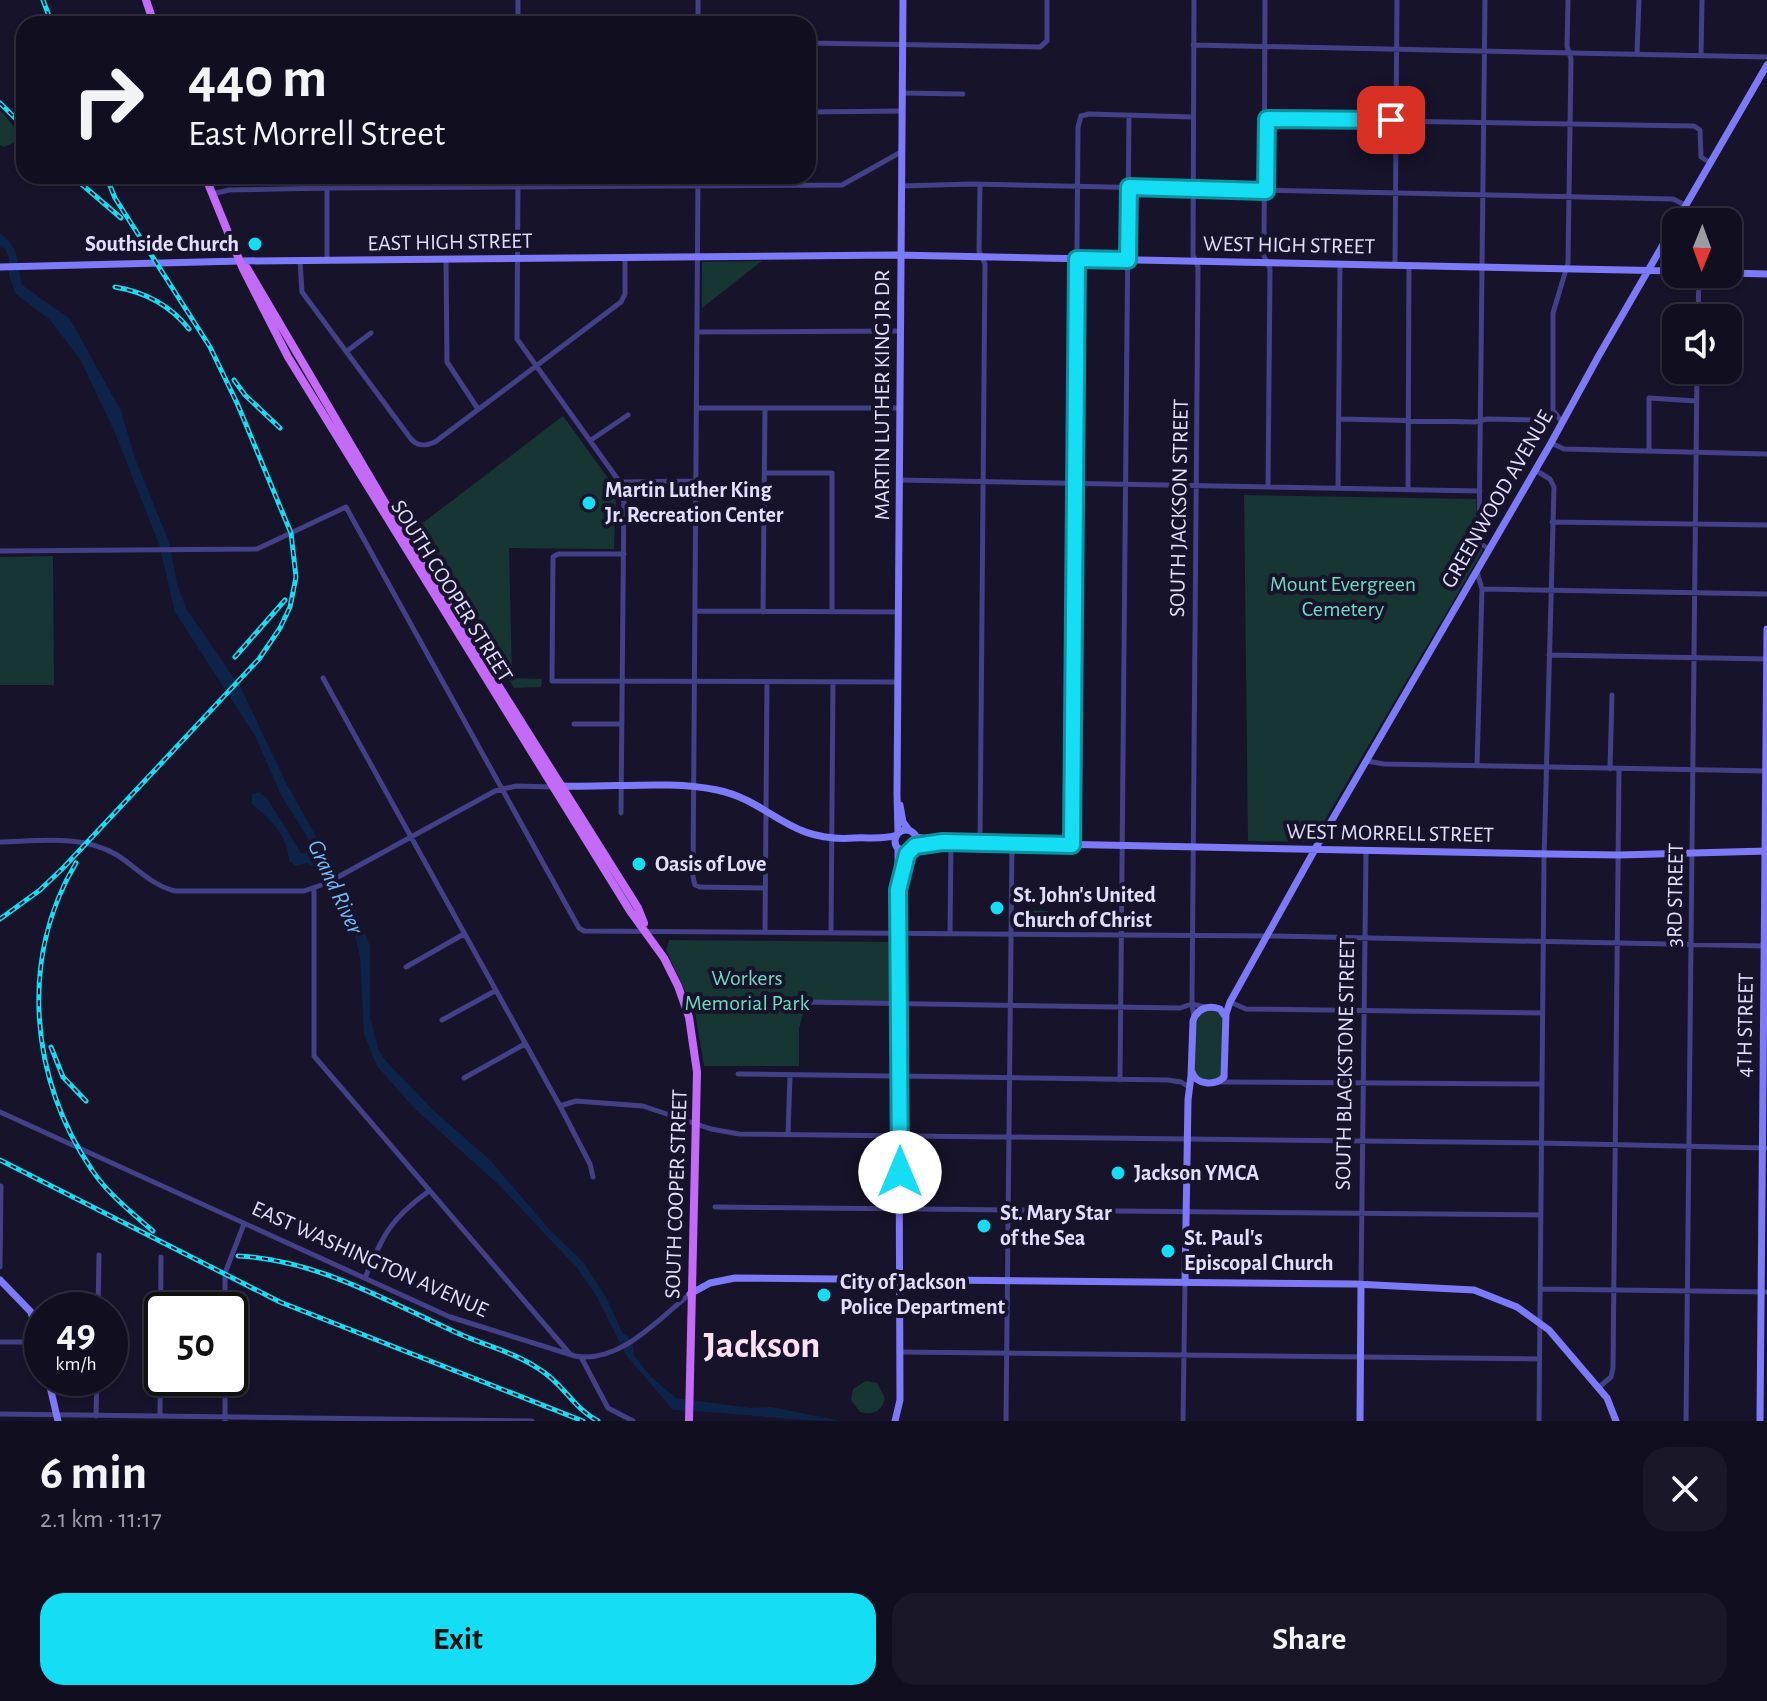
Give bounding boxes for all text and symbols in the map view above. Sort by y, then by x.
icon: right [56,48,160,152]
text: 440 m [188,51,327,107]
pin [1357,86,1425,154]
icon: arrive [1369,98,1413,142]
text: East Morrell Street [188,116,445,152]
north arrow [1662,208,1742,288]
map controls [1662,208,1742,384]
street label: EAST HIGH STREET [367,230,533,254]
street label: WEST HIGH STREET [1203,232,1375,258]
place label: Southside Church [85,233,239,255]
marker: Southside Church [246,235,264,253]
street label: MARTIN LUTHER KING JR DR [871,270,893,520]
button: sound [1662,304,1742,384]
street label: SOUTH JACKSON STREET [1166,398,1192,617]
street label: GREENWOOD AVENUE [1437,406,1557,592]
place label: Martin Luther King Jr. Recreation Center [605,479,784,526]
marker: Martin Luther King Jr. Recreation Center [580,494,598,512]
street label: SOUTH COOPER STREET [387,496,517,686]
park label: Mount Evergreen Cemetery [1270,573,1416,620]
street label: WEST MORRELL STREET [1286,820,1494,846]
water label: Grand River [303,836,368,939]
street label: 3RD STREET [1663,843,1687,947]
place label: Oasis of Love [655,853,766,875]
marker: Oasis of Love [630,855,648,873]
place label: St. John's United Church of Christ [1013,884,1156,931]
marker: St. John's United Church of Christ [988,899,1006,917]
street label: SOUTH BLACKSTONE STREET [1332,937,1358,1190]
park label: Workers Memorial Park [685,967,809,1014]
street label: 4TH STREET [1733,972,1757,1078]
street label: SOUTH COOPER STREET [661,1089,691,1299]
position arrow [858,1130,942,1214]
place label: Jackson YMCA [1134,1162,1259,1184]
marker: Jackson YMCA [1109,1164,1127,1182]
street label: EAST WASHINGTON AVENUE [249,1197,492,1321]
place label: St. Mary Star of the Sea [1000,1202,1112,1249]
marker: St. Mary Star of the Sea [975,1217,993,1235]
place label: St. Paul's Episcopal Church [1184,1227,1334,1274]
marker: St. Paul's Episcopal Church [1159,1242,1177,1260]
place label: City of Jackson Police Department [840,1271,1006,1318]
marker: City of Jackson Police Department [815,1286,833,1304]
speed limit sign: 50 [144,1292,248,1396]
text: 49 [56,1314,96,1354]
district label: Jackson [704,1327,820,1365]
text: km/h [55,1354,97,1374]
button: close [1643,1447,1727,1531]
text: 6 min [40,1450,147,1498]
text: 2.1 km · 11:17 [40,1506,162,1532]
button: Exit [40,1593,876,1685]
button: Share [892,1593,1727,1685]

